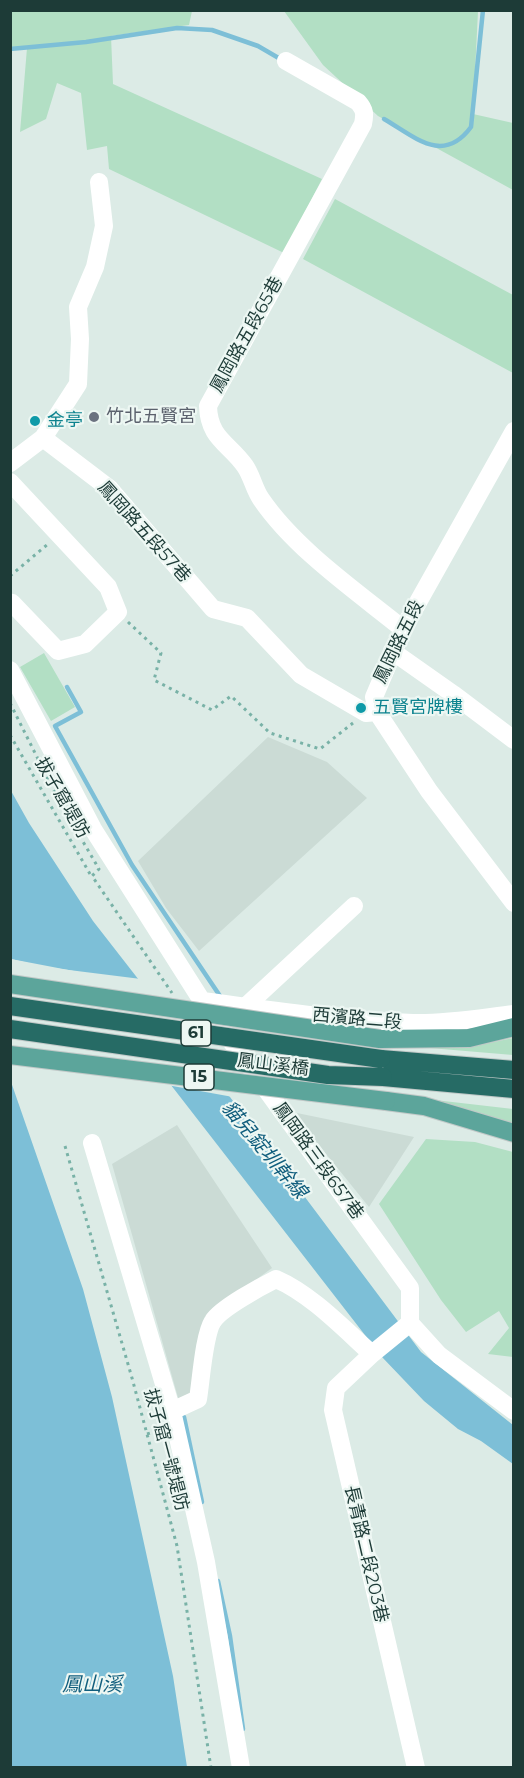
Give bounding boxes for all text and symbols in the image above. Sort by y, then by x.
street label: 鳳岡路五段65巷 [206,273,288,397]
place label: 竹北五賢宮 [106,406,196,428]
place label: 金亭 [47,410,83,432]
marker: 竹北五賢宮 [87,410,101,424]
marker: 金亭 [28,414,42,428]
street label: 鳳岡路五段57巷 [93,477,195,587]
street label: 鳳岡路五段 [370,597,428,687]
place label: 五賢宮牌樓 [373,697,463,719]
marker: 五賢宮牌樓 [354,701,368,715]
street label: 拔子窟堤防 [30,754,94,842]
street label: 西濱路二段 [311,1004,403,1034]
road number: 61 [181,1020,211,1046]
street label: 鳳山溪橋 [236,1050,310,1080]
road number: 15 [184,1064,214,1090]
water label: 貓兒錠圳幹線 [216,1096,312,1204]
street label: 鳳岡路三段657巷 [268,1098,368,1224]
street label: 拔子窟一號堤防 [139,1386,193,1514]
street label: 長青路二段203巷 [340,1483,392,1625]
water label: 鳳山溪 [62,1673,122,1697]

